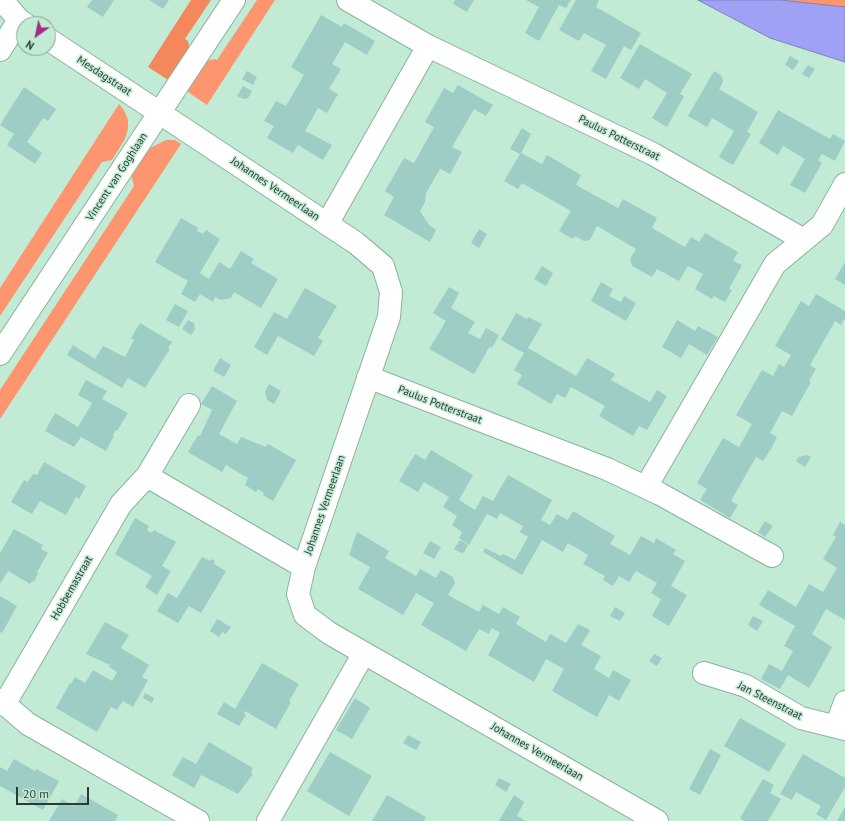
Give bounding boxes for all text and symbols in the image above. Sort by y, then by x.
north arrow [16,16,56,56]
text: N [23,37,37,53]
street label: Mesdagstraat [74,53,134,99]
street label: Paulus Potterstraat [576,113,662,163]
street label: Vincent van Goghlaan [84,130,150,224]
street label: Johannes Vermeerlaan [228,154,322,224]
street label: Paulus Potterstraat [396,383,484,427]
street label: Johannes Vermeerlaan [302,453,348,557]
street label: Hobbemastraat [48,554,96,622]
street label: Jan Steenstraat [735,679,805,723]
street label: Johannes Vermeerlaan [488,720,586,784]
scale bar [18,779,91,805]
text: 20 m [23,786,49,801]

